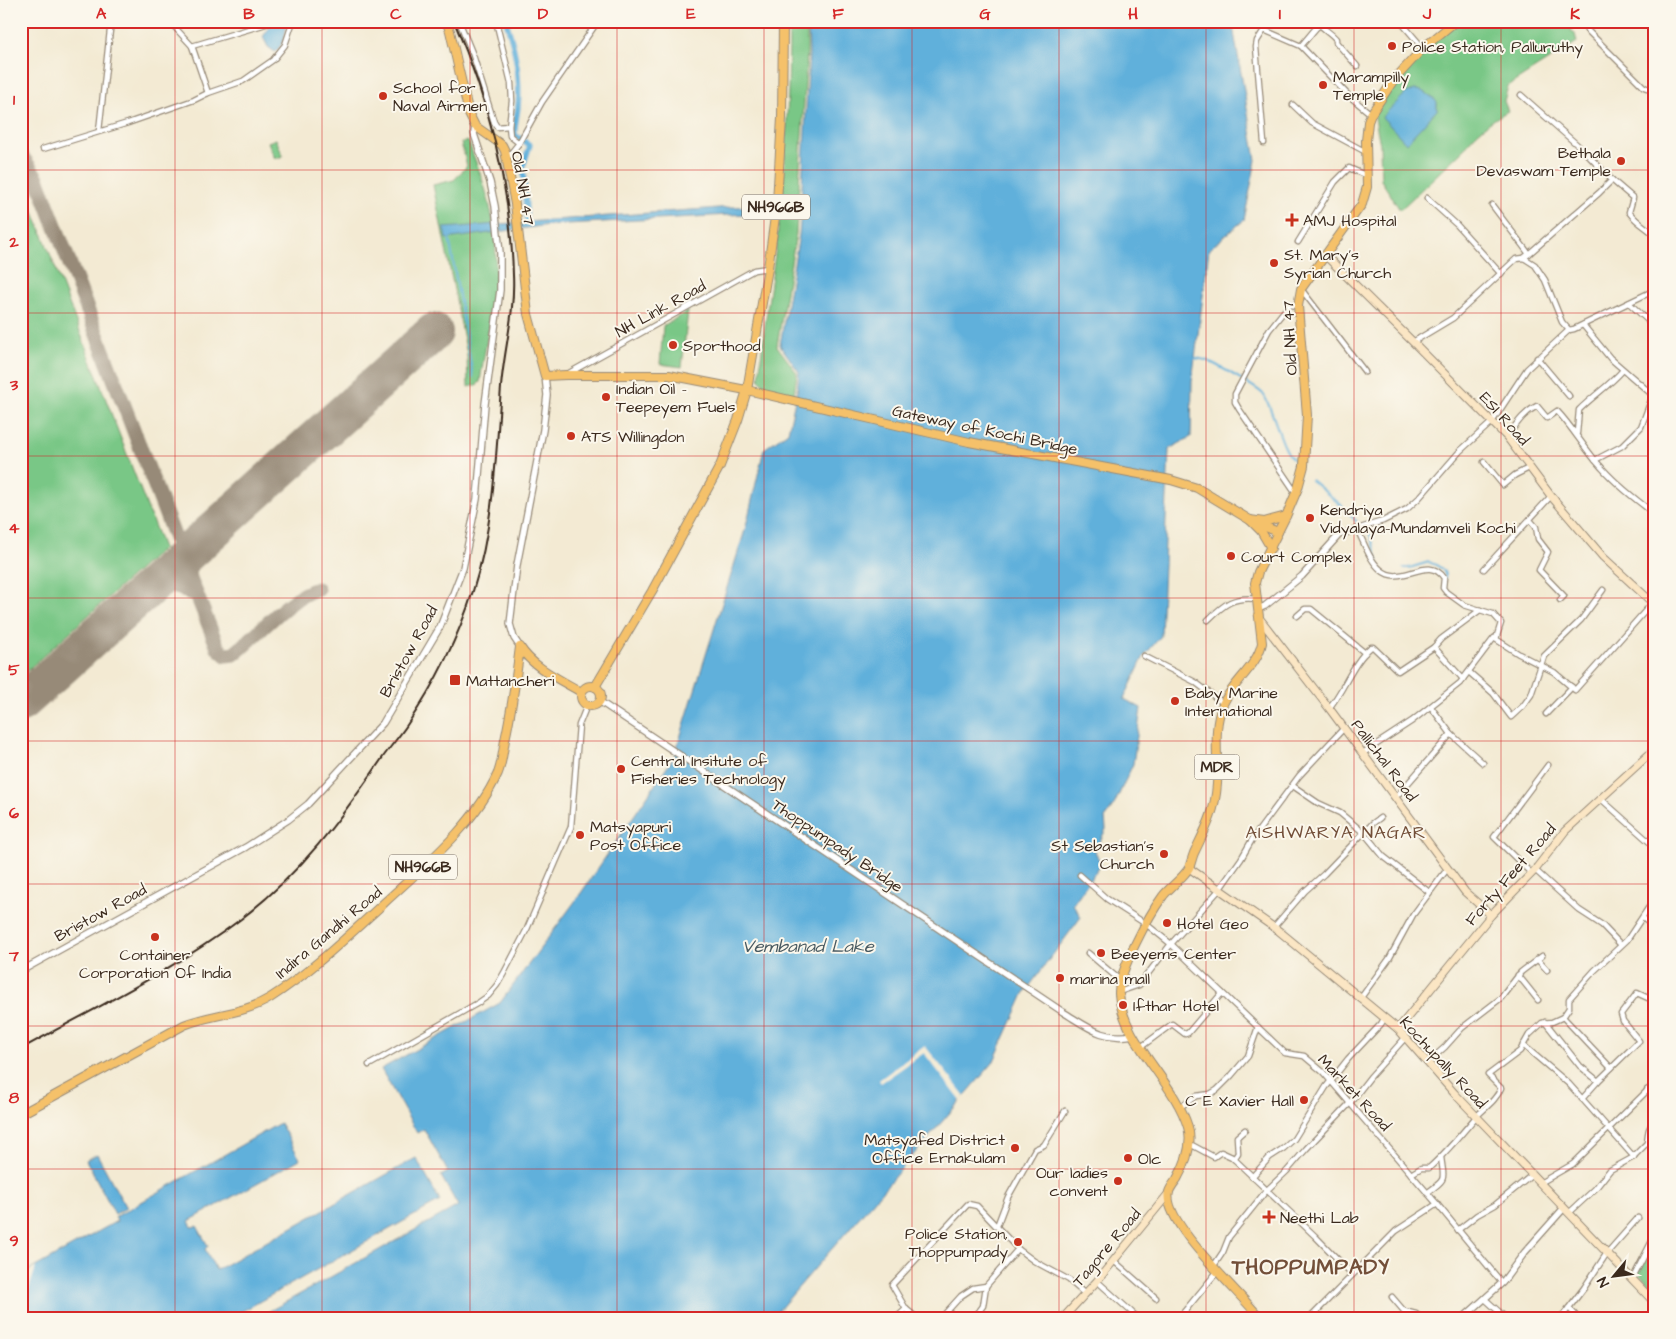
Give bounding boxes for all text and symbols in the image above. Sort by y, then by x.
text: A [96,3,107,25]
text: B [243,3,255,25]
text: C [390,3,402,25]
text: D [538,3,549,25]
text: E [686,3,696,25]
text: F [832,3,844,25]
text: G [979,3,991,25]
text: H [1128,3,1138,25]
text: I [1279,3,1281,25]
text: J [1422,3,1432,25]
text: K [1570,3,1580,25]
place label: Police Station, Palluruthy [1402,36,1583,59]
marker: Police Station, Palluruthy [1386,40,1398,52]
place label: Marampilly Temple [1333,66,1409,106]
place label: School for Naval Airmen [393,77,487,117]
marker: Marampilly Temple [1317,79,1329,91]
text: 1 [13,89,16,111]
marker: School for Naval Airmen [377,90,389,102]
place label: Bethala Devaswam Temple [1476,142,1611,182]
street label: Old NH 47 [506,149,540,227]
marker: Bethala Devaswam Temple [1615,155,1627,167]
road number: NH966B [742,194,810,220]
place label: AMJ Hospital [1303,210,1397,232]
marker: AMJ Hospital [1285,213,1299,227]
text: 2 [8,231,19,253]
place label: St. Mary's Syrian Church [1284,244,1391,285]
marker: St. Mary's Syrian Church [1268,257,1280,269]
street label: NH Link Road [611,275,710,343]
street label: Old NH 47 [1277,300,1303,376]
place label: Sporthood [683,335,761,357]
marker: Sporthood [667,339,679,351]
text: 3 [9,374,19,396]
place label: Indian Oil - Teepeyem Fuels [616,378,736,419]
street label: ESI Road [1474,387,1534,450]
marker: Indian Oil - Teepeyem Fuels [600,391,612,403]
street label: Gateway of Kochi Bridge [890,400,1080,461]
place label: ATS Willingdon [581,426,684,449]
marker: ATS Willingdon [565,430,577,442]
place label: Kendriya Vidyalaya-Mundamveli Kochi [1320,499,1516,540]
marker: Kendriya Vidyalaya-Mundamveli Kochi [1304,512,1316,524]
text: 4 [9,517,20,539]
place label: Court Complex [1241,546,1352,568]
marker: Court Complex [1225,550,1237,562]
street label: Bristow Road [374,601,443,702]
text: 5 [8,659,20,681]
place label: Mattancheri [466,670,555,692]
marker: Mattancheri [448,673,462,687]
place label: Baby Marine International [1185,682,1278,722]
marker: Baby Marine International [1169,695,1181,707]
street label: Pallichal Road [1346,715,1422,806]
place label: Central Insitute of Fisheries Technology [631,750,786,791]
road number: MDR [1194,754,1240,780]
marker: Central Insitute of Fisheries Technology [615,763,627,775]
street label: Thoppumpady Bridge [767,794,907,899]
text: 6 [9,802,19,824]
place label: Matsyapuri Post Office [590,816,681,856]
street label: Forty Feet Road [1460,819,1562,931]
district label: AISHWARYA NAGAR [1245,820,1427,845]
marker: Matsyapuri Post Office [574,829,586,841]
place label: St Sebastian's Church [1051,835,1154,875]
marker: St Sebastian's Church [1158,848,1170,860]
road number: NH966B [389,854,457,880]
street label: Bristow Road [50,878,151,947]
street label: Indira Gandhi Road [270,881,387,984]
place label: Hotel Geo [1177,913,1248,935]
marker: Hotel Geo [1161,917,1173,929]
marker: Container Corporation Of India [149,931,161,943]
water label: Vembanad Lake [742,934,875,959]
place label: Beeyems Center [1111,943,1236,966]
place label: Container Corporation Of India [79,944,231,984]
text: 7 [8,945,19,967]
marker: Beeyems Center [1095,947,1107,959]
place label: marina mall [1070,968,1150,990]
marker: marina mall [1054,972,1066,984]
place label: Ifthar Hotel [1133,995,1219,1017]
marker: Ifthar Hotel [1117,999,1129,1011]
street label: Kochupally Road [1394,1012,1492,1114]
street label: Market Road [1313,1049,1396,1136]
text: 8 [9,1087,20,1109]
place label: C E Xavier Hall [1185,1090,1294,1112]
marker: C E Xavier Hall [1298,1094,1310,1106]
place label: Matsyafed District Office Ernakulam [864,1129,1006,1169]
marker: Matsyafed District Office Ernakulam [1009,1142,1021,1154]
place label: Olc [1138,1148,1161,1170]
marker: Olc [1122,1152,1134,1164]
place label: Our ladies convent [1036,1162,1109,1202]
marker: Our ladies convent [1112,1175,1124,1187]
street label: Tagore Road [1067,1204,1147,1292]
place label: Neethi Lab [1280,1207,1359,1229]
marker: Neethi Lab [1262,1210,1276,1224]
place label: Police Station, Thoppumpady [905,1223,1008,1264]
text: 9 [9,1230,19,1252]
marker: Police Station, Thoppumpady [1012,1236,1024,1248]
north arrow [1588,1252,1638,1302]
district label: THOPPUMPADY [1231,1253,1390,1282]
text: N [1593,1273,1614,1291]

